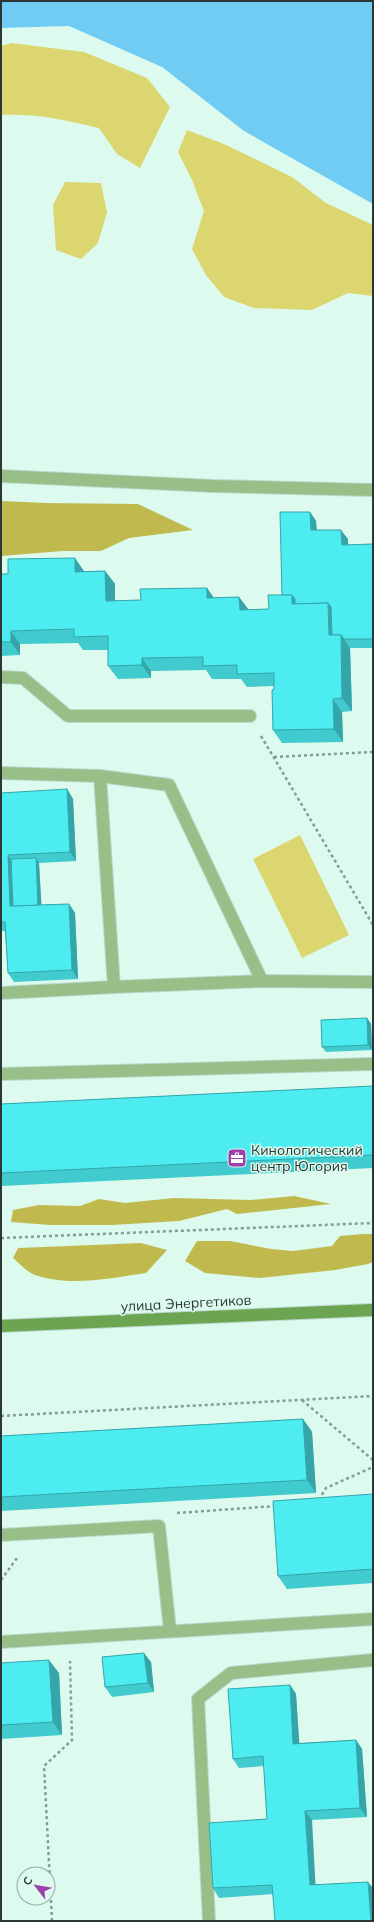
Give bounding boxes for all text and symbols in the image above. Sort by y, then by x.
place label: Кинологический центр Югория [251,1141,363,1175]
office icon: Кинологический центр Югория [226,1147,248,1169]
street label: улица Энергетиков [120,1291,252,1315]
north arrow [16,1866,56,1906]
text: С [19,1874,36,1888]

